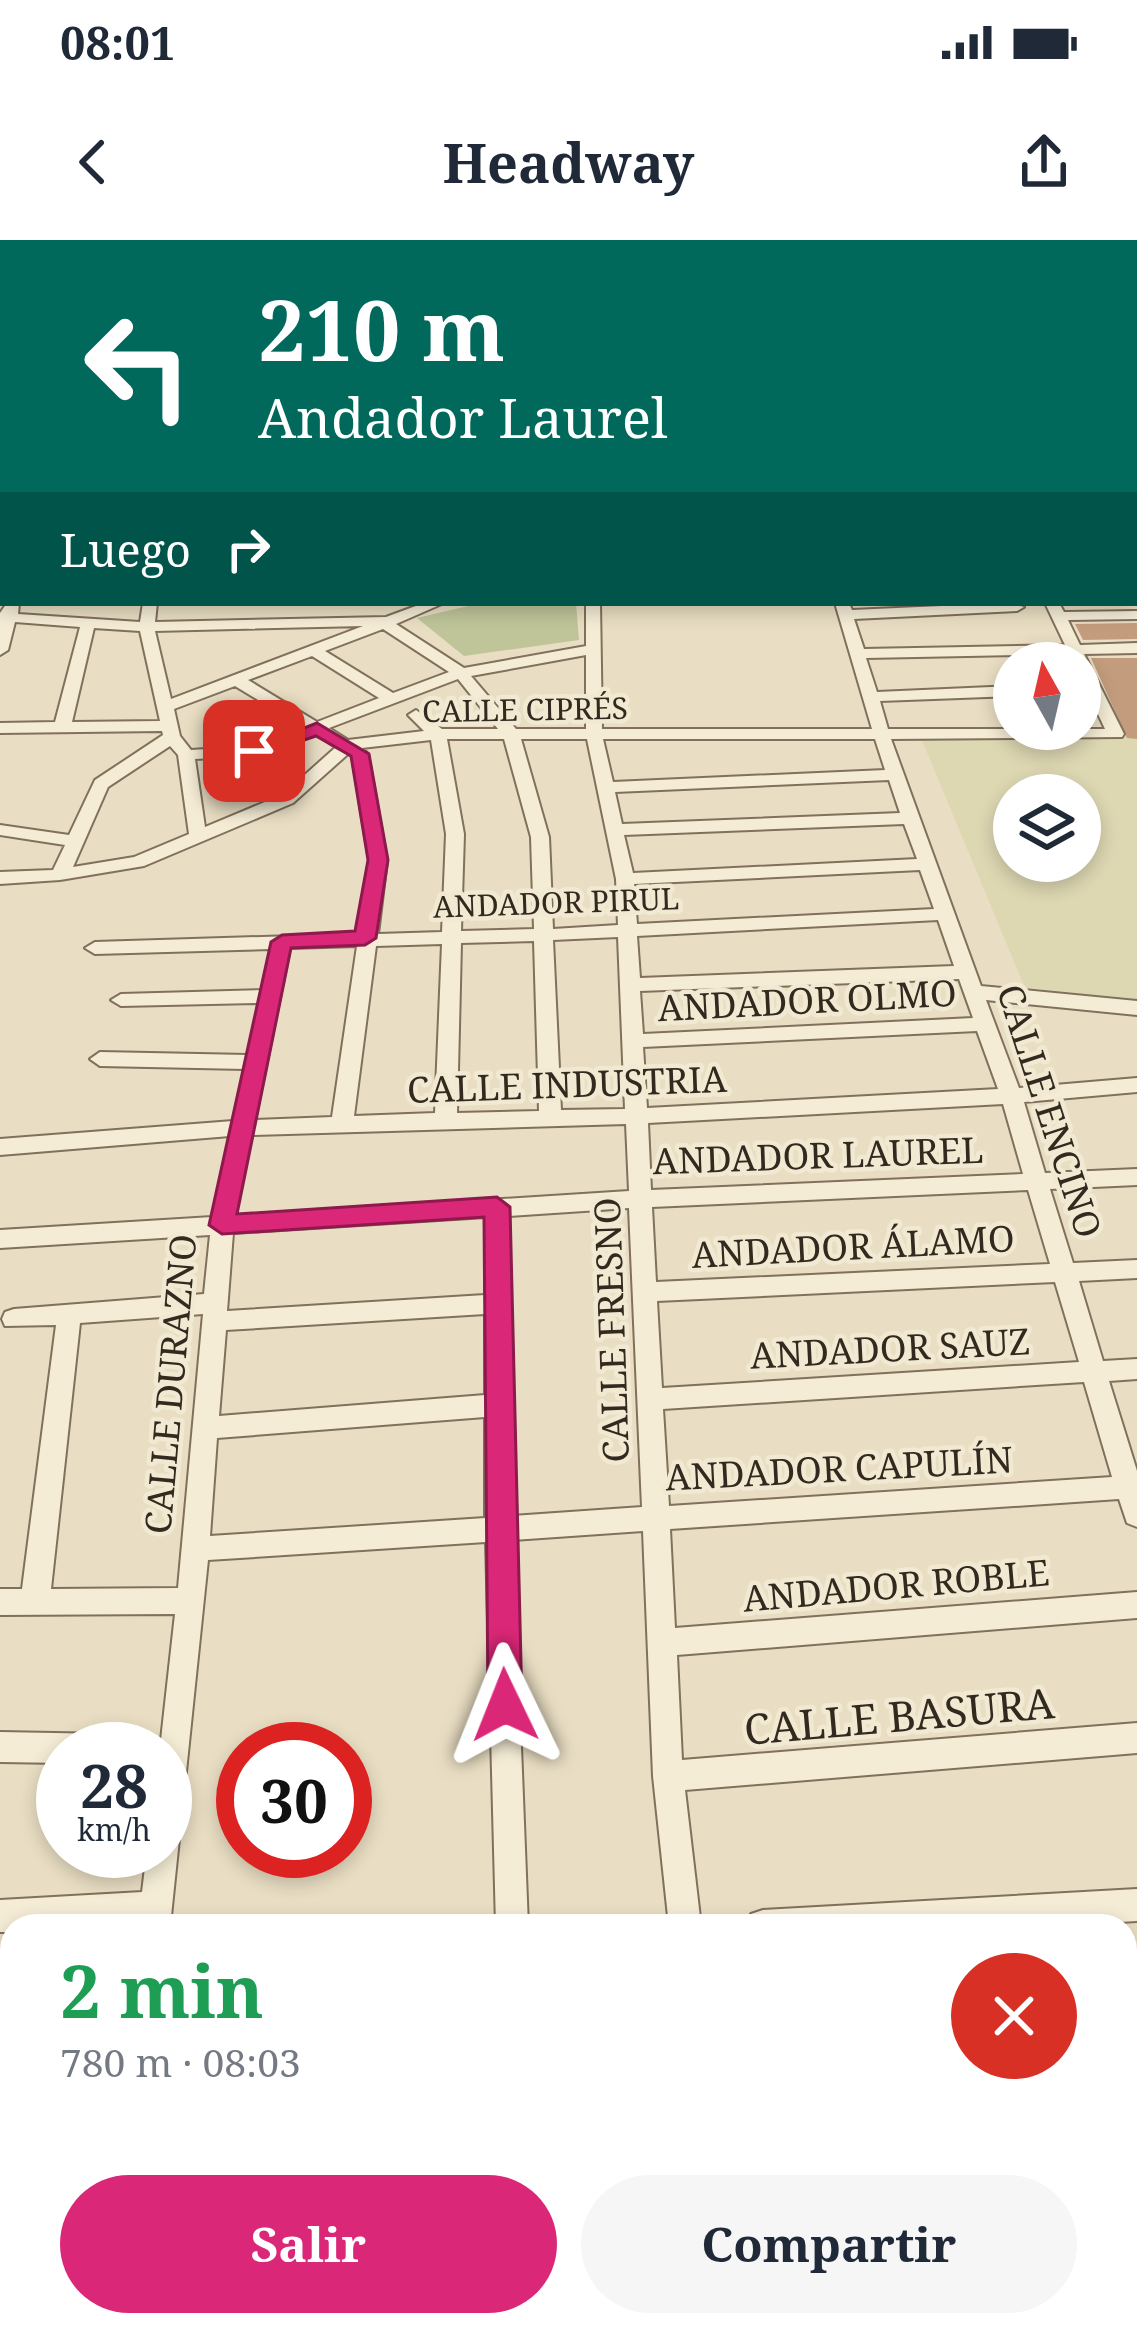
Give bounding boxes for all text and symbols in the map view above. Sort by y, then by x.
text: 08:01 [60,12,175,73]
text: Headway [443,125,694,199]
icon: back [60,129,126,195]
icon: share [1011,129,1077,195]
text: 210 m [258,271,505,386]
icon: left [60,288,216,444]
text: Andador Laurel [258,380,668,454]
icon: right [215,516,281,582]
text: Luego [60,519,191,580]
north arrow [993,642,1101,750]
map controls [993,642,1101,882]
street label: CALLE CIPRÉS [422,687,628,731]
pin [203,700,305,802]
icon: arrive [221,718,287,784]
button: layers [993,774,1101,882]
street label: ANDADOR PIRUL [432,877,680,927]
street label: ANDADOR OLMO [656,968,958,1032]
street label: CALLE ENCINO [986,978,1114,1244]
street label: CALLE INDUSTRIA [406,1054,728,1114]
street label: ANDADOR LAUREL [652,1125,984,1185]
street label: CALLE FRESNO [582,1197,640,1463]
street label: ANDADOR ÁLAMO [690,1213,1016,1279]
street label: CALLE DURAZNO [132,1232,208,1536]
street label: ANDADOR SAUZ [749,1316,1031,1380]
street label: ANDADOR CAPULÍN [664,1434,1014,1502]
street label: ANDADOR ROBLE [741,1547,1051,1623]
position arrow [442,1642,568,1768]
street label: CALLE BASURA [742,1673,1057,1757]
speed limit sign: 30 [216,1722,372,1878]
text: 28 [80,1744,148,1826]
text: km/h [77,1809,151,1850]
text: 2 min [60,1941,264,2039]
button: close [951,1953,1077,2079]
text: 780 m · 08:03 [60,2035,301,2088]
button: Salir [60,2175,557,2313]
button: Compartir [581,2175,1077,2313]

